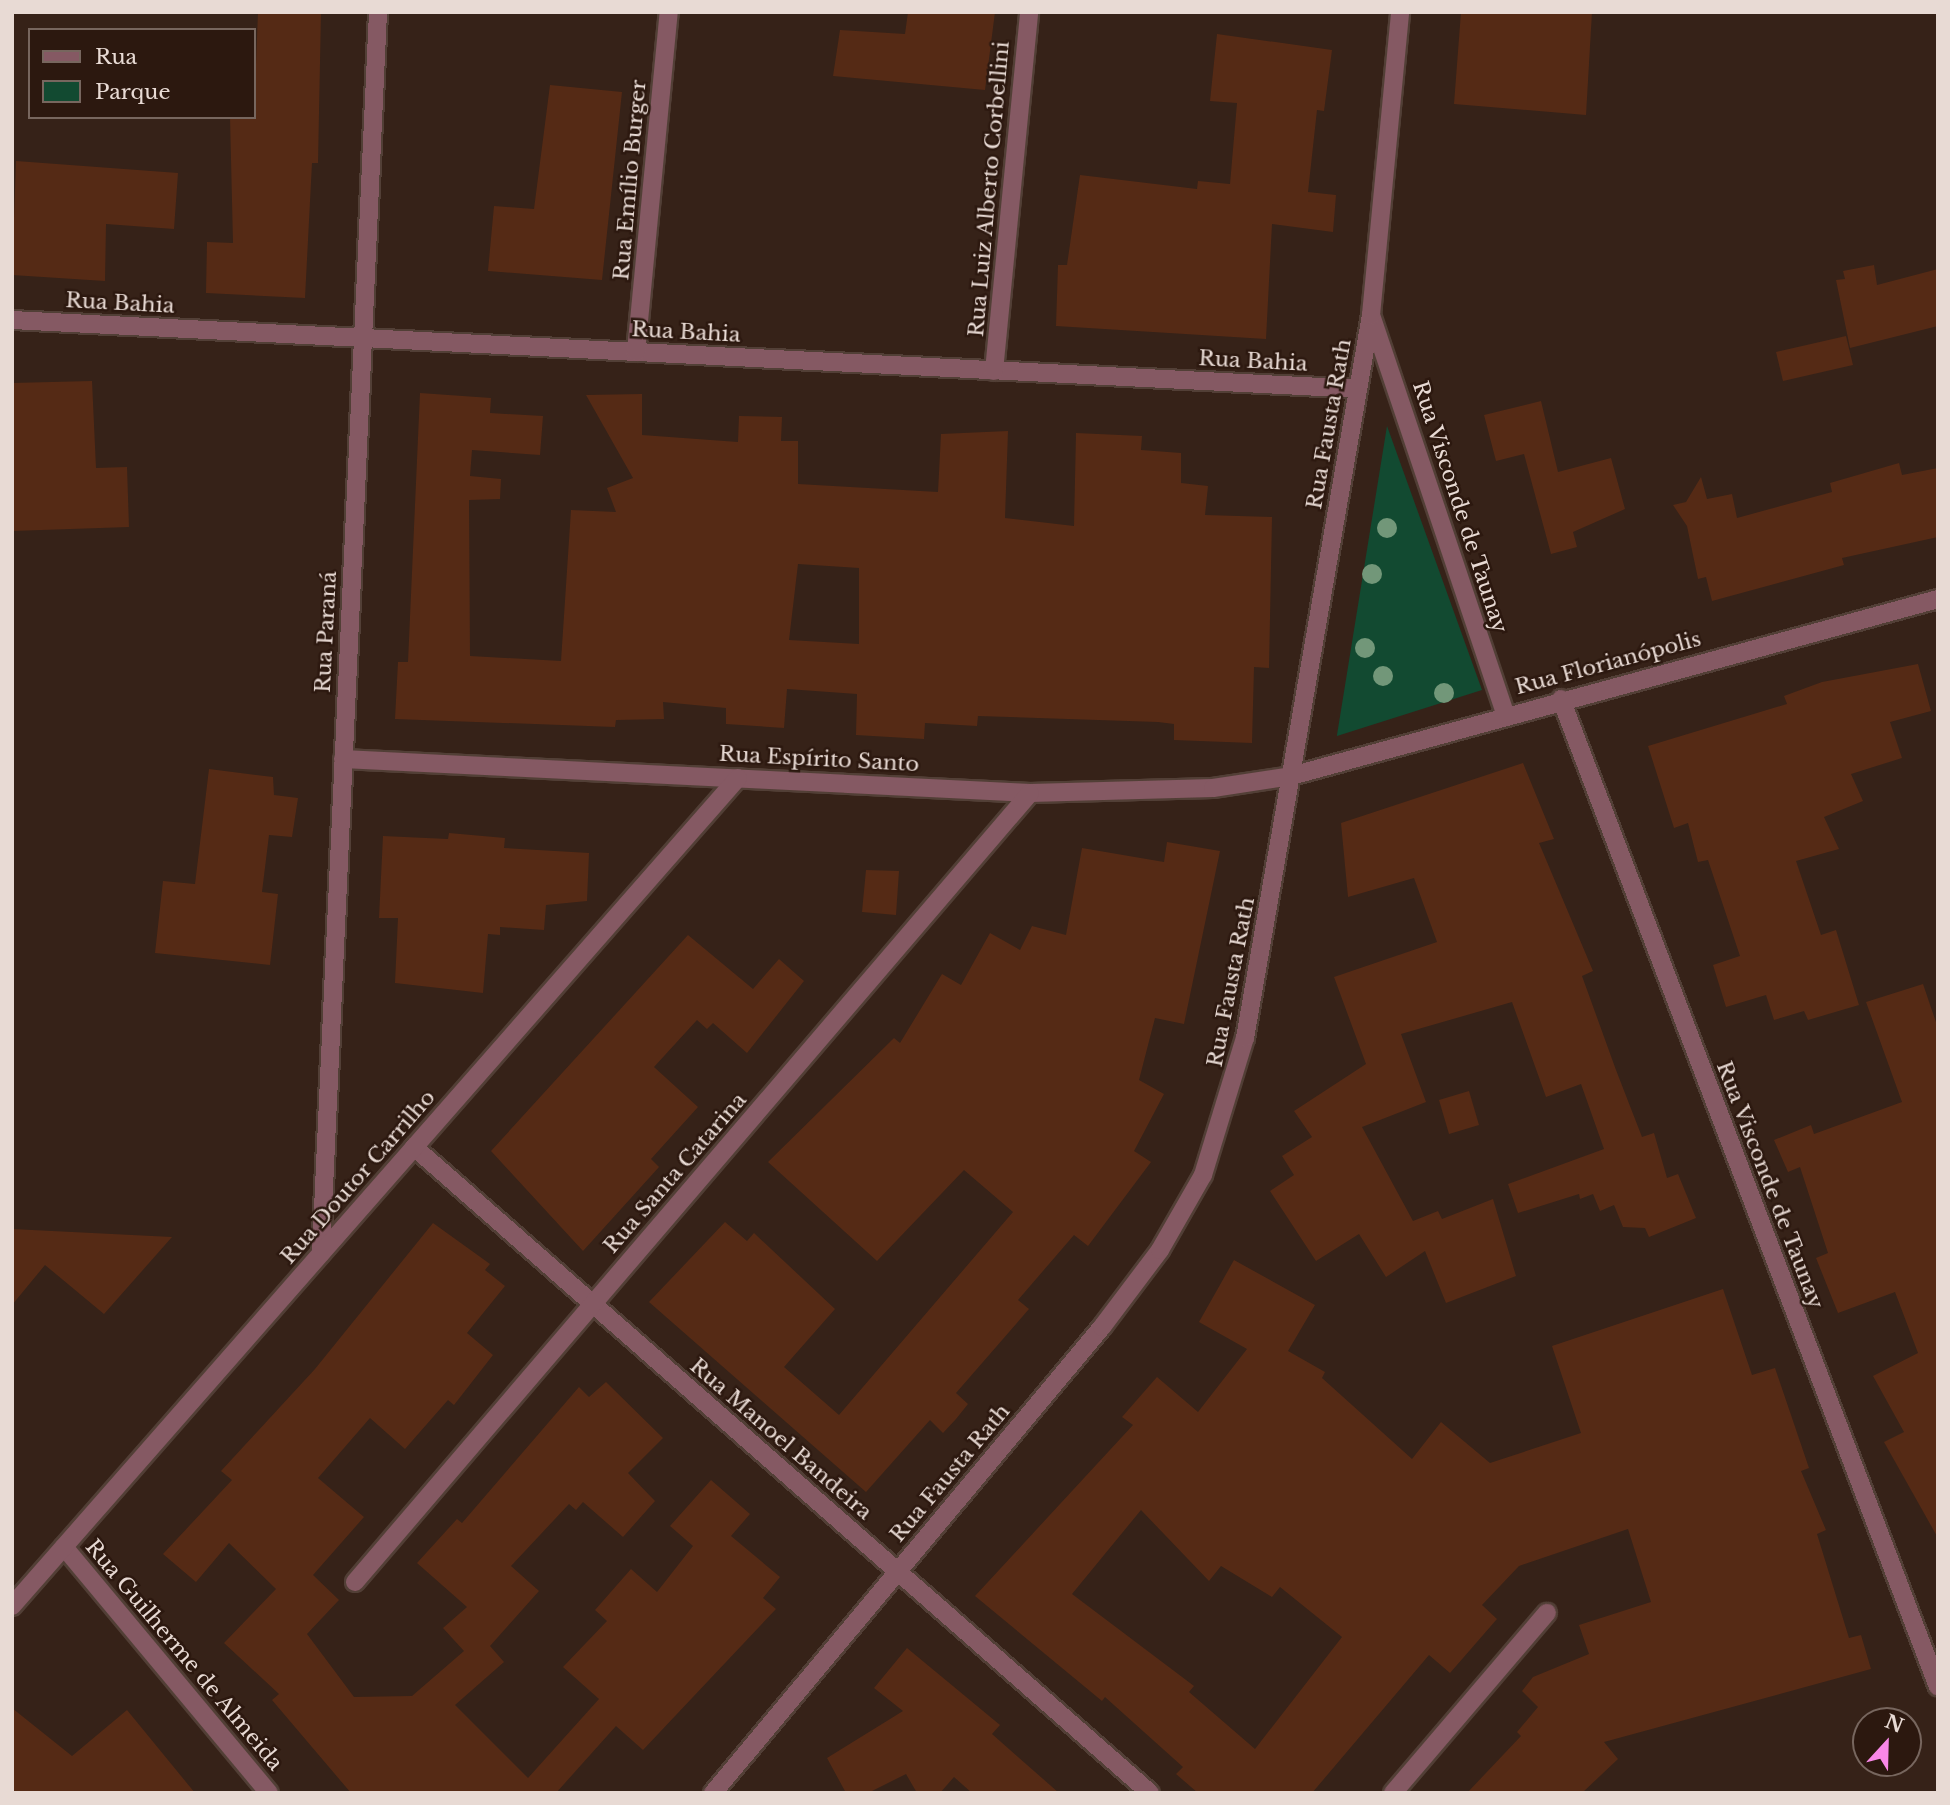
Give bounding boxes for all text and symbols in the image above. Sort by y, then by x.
legend [28,28,256,119]
street label: Rua Luiz Alberto Corbellini [963,40,1015,338]
text: Rua [95,44,137,70]
street label: Rua Emílio Burger [609,78,651,282]
text: Parque [95,79,170,105]
street label: Rua Bahia [65,288,175,318]
street label: Rua Bahia [631,317,741,347]
street label: Rua Fausta Rath [1302,337,1356,511]
street label: Rua Bahia [1198,346,1308,376]
street label: Rua Visconde de Taunay [1407,377,1513,637]
street label: Rua Paraná [310,571,342,693]
street label: Rua Florianópolis [1512,626,1704,700]
street label: Rua Espírito Santo [718,741,920,777]
street label: Rua Fausta Rath [1202,895,1260,1069]
street label: Rua Visconde de Taunay [1711,1057,1829,1313]
street label: Rua Doutor Carrilho [275,1085,441,1269]
street label: Rua Santa Catarina [598,1087,752,1259]
street label: Rua Manoel Bandeira [685,1353,877,1525]
street label: Rua Fausta Rath [885,1399,1015,1547]
street label: Rua Guilherme de Almeida [80,1534,288,1776]
north arrow [1852,1707,1922,1777]
text: N [1882,1710,1907,1738]

